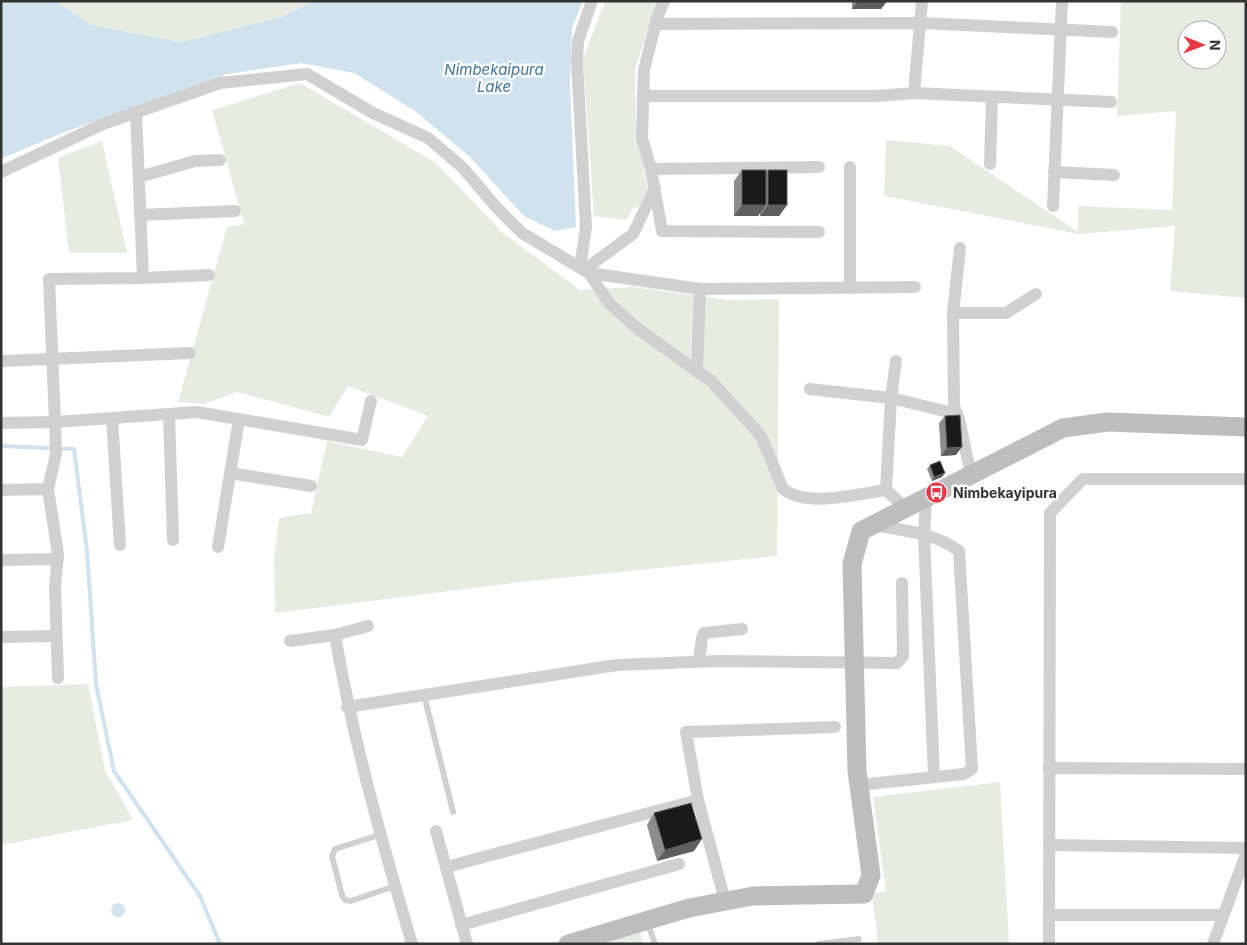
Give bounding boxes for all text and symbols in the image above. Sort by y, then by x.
north arrow [1177,20,1227,70]
text: N [1207,40,1224,51]
water label: Nimbekaipura Lake [444,60,544,96]
bus stop icon: Nimbekayipura [925,480,949,504]
place label: Nimbekayipura [953,484,1057,501]

